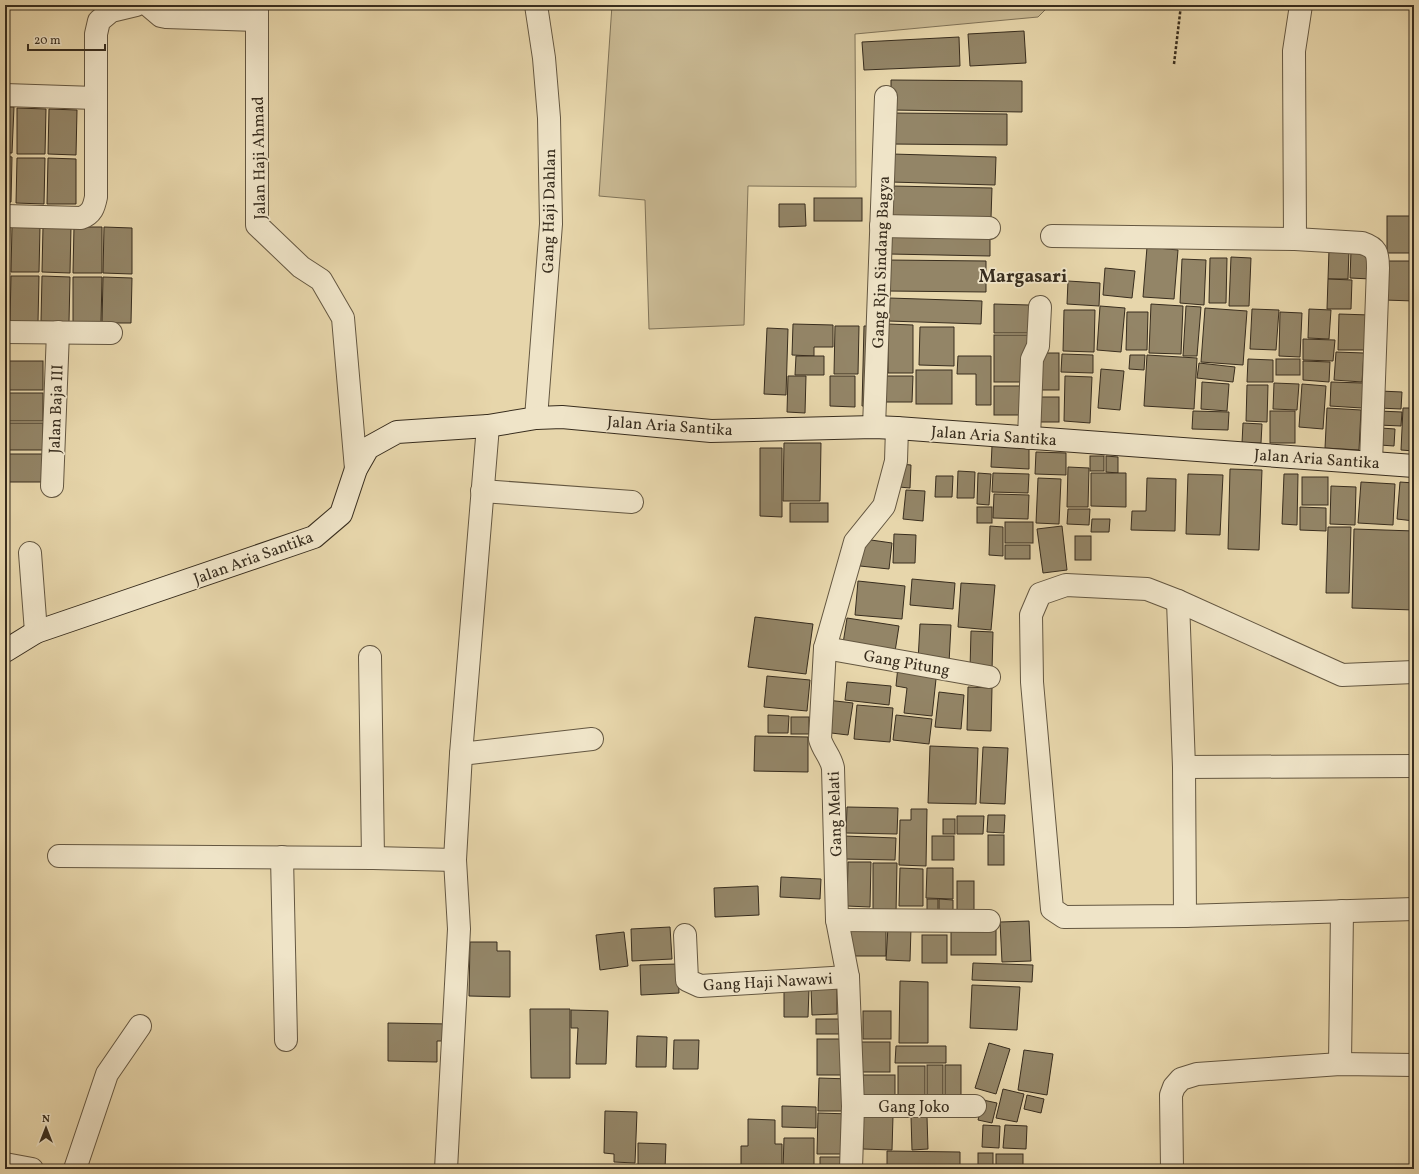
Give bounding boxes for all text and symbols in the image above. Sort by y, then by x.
scale bar [28,26,105,52]
text: 20 m [34,33,61,49]
street label: Jalan Haji Ahmad [248,96,272,220]
street label: Gang Haji Dahlan [538,149,562,274]
street label: Gang Rjn Sindang Bagya [868,175,896,349]
district label: Margasari [979,265,1067,290]
street label: Jalan Baja III [44,364,70,454]
street label: Jalan Aria Santika [606,412,734,442]
street label: Jalan Aria Santika [930,422,1058,452]
street label: Jalan Aria Santika [1253,445,1381,475]
street label: Jalan Aria Santika [191,527,317,591]
street label: Gang Pitung [862,646,951,682]
street label: Gang Melati [824,771,848,857]
street label: Gang Haji Nawawi [703,969,834,997]
street label: Gang Joko [878,1097,950,1119]
north arrow [26,1108,66,1148]
text: N [42,1112,50,1127]

